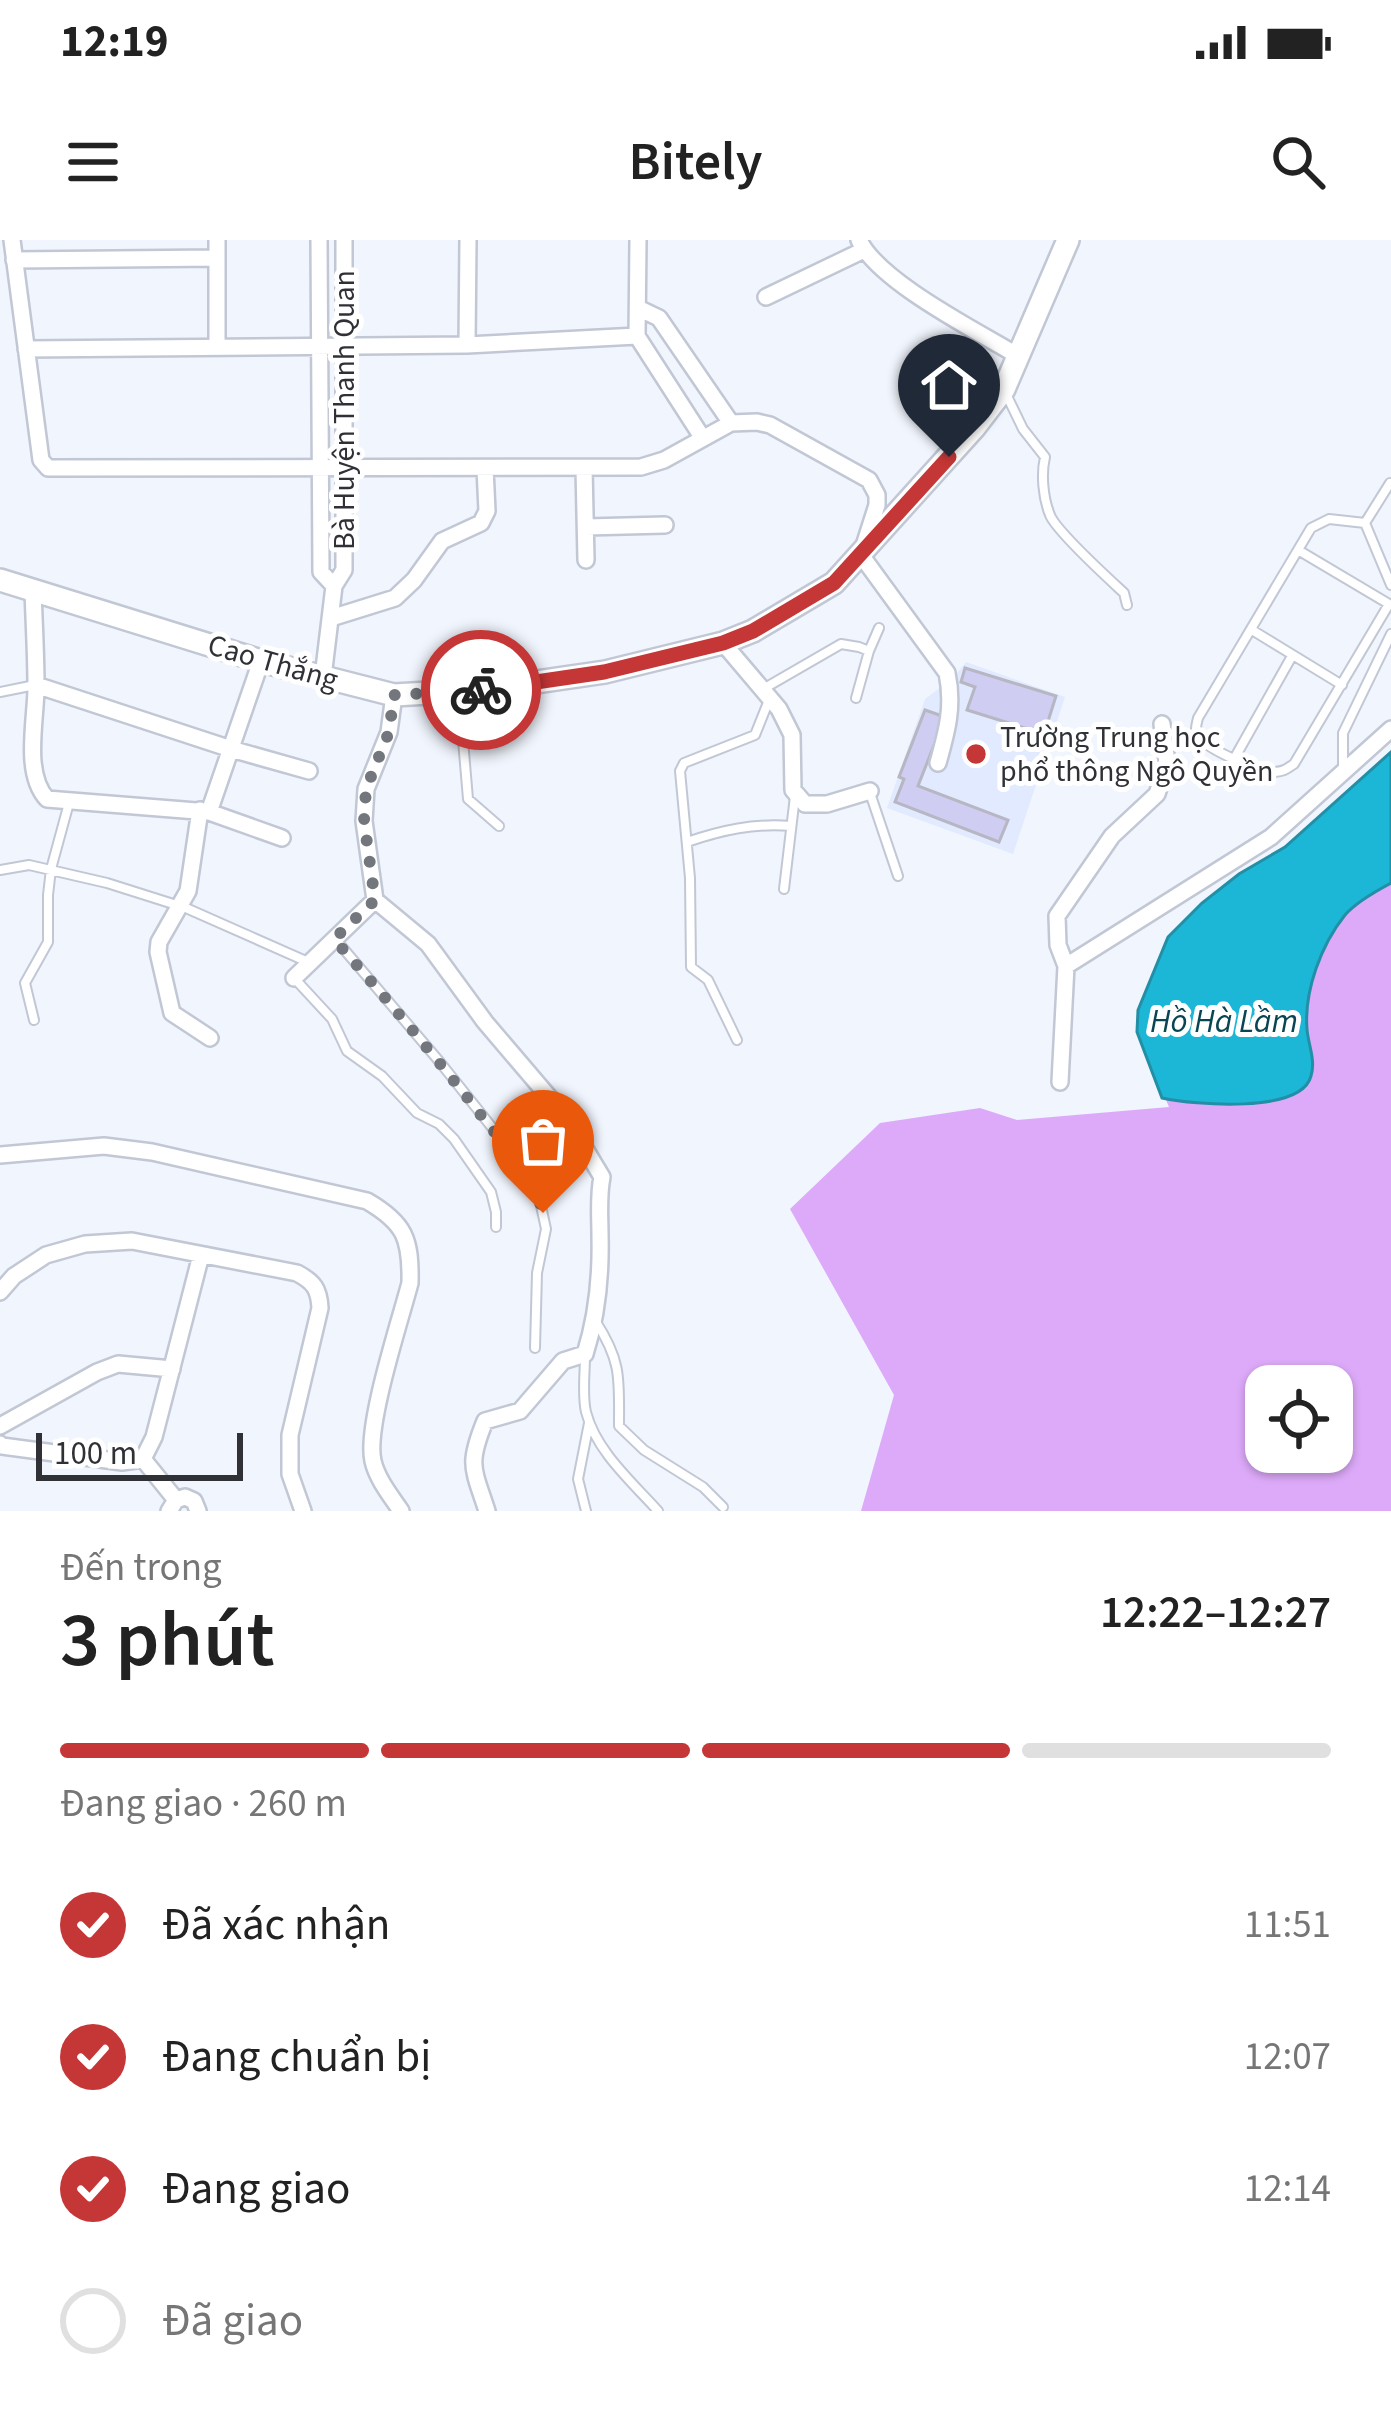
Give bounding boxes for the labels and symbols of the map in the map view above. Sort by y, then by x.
street label: Bà Huyện Thanh Quan [323,270,366,550]
pin [898,334,1000,457]
street label: Cao Thắng [203,623,343,702]
courier [421,630,541,750]
place label: Trường Trung học phổ thông Ngô Quyền [1000,716,1273,793]
marker: Trường Trung học phổ thông Ngô Quyền [963,741,989,767]
water label: Hồ Hà Lầm [1150,998,1298,1045]
pin [492,1090,594,1213]
scale bar [36,1427,243,1480]

